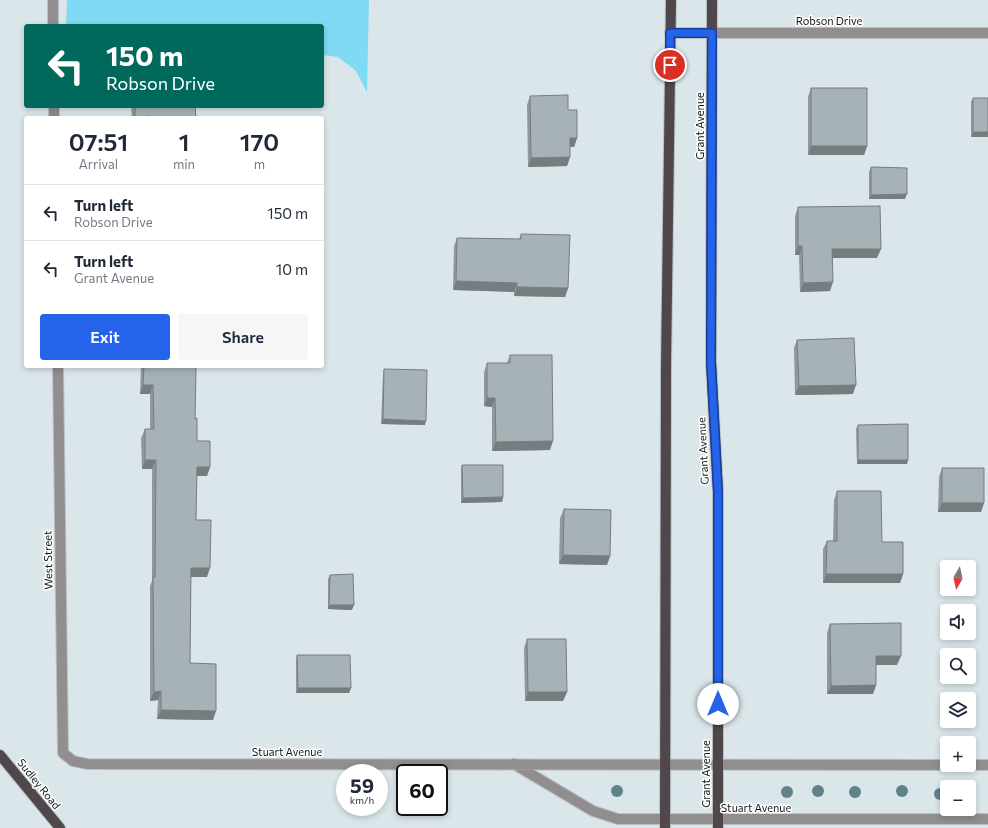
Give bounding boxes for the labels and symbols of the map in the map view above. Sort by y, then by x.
street label: Robson Drive [796,14,862,27]
pin [653,48,687,82]
street label: Grant Avenue [693,92,706,160]
street label: Grant Avenue [694,417,711,485]
street label: West Street [40,530,55,590]
north arrow [940,560,976,596]
position arrow [697,683,739,725]
street label: Grant Avenue [699,740,712,808]
street label: Stuart Avenue [252,745,322,758]
street label: Sudley Road [15,756,64,811]
speed limit sign: 60 [396,764,448,816]
street label: Stuart Avenue [721,801,791,814]

